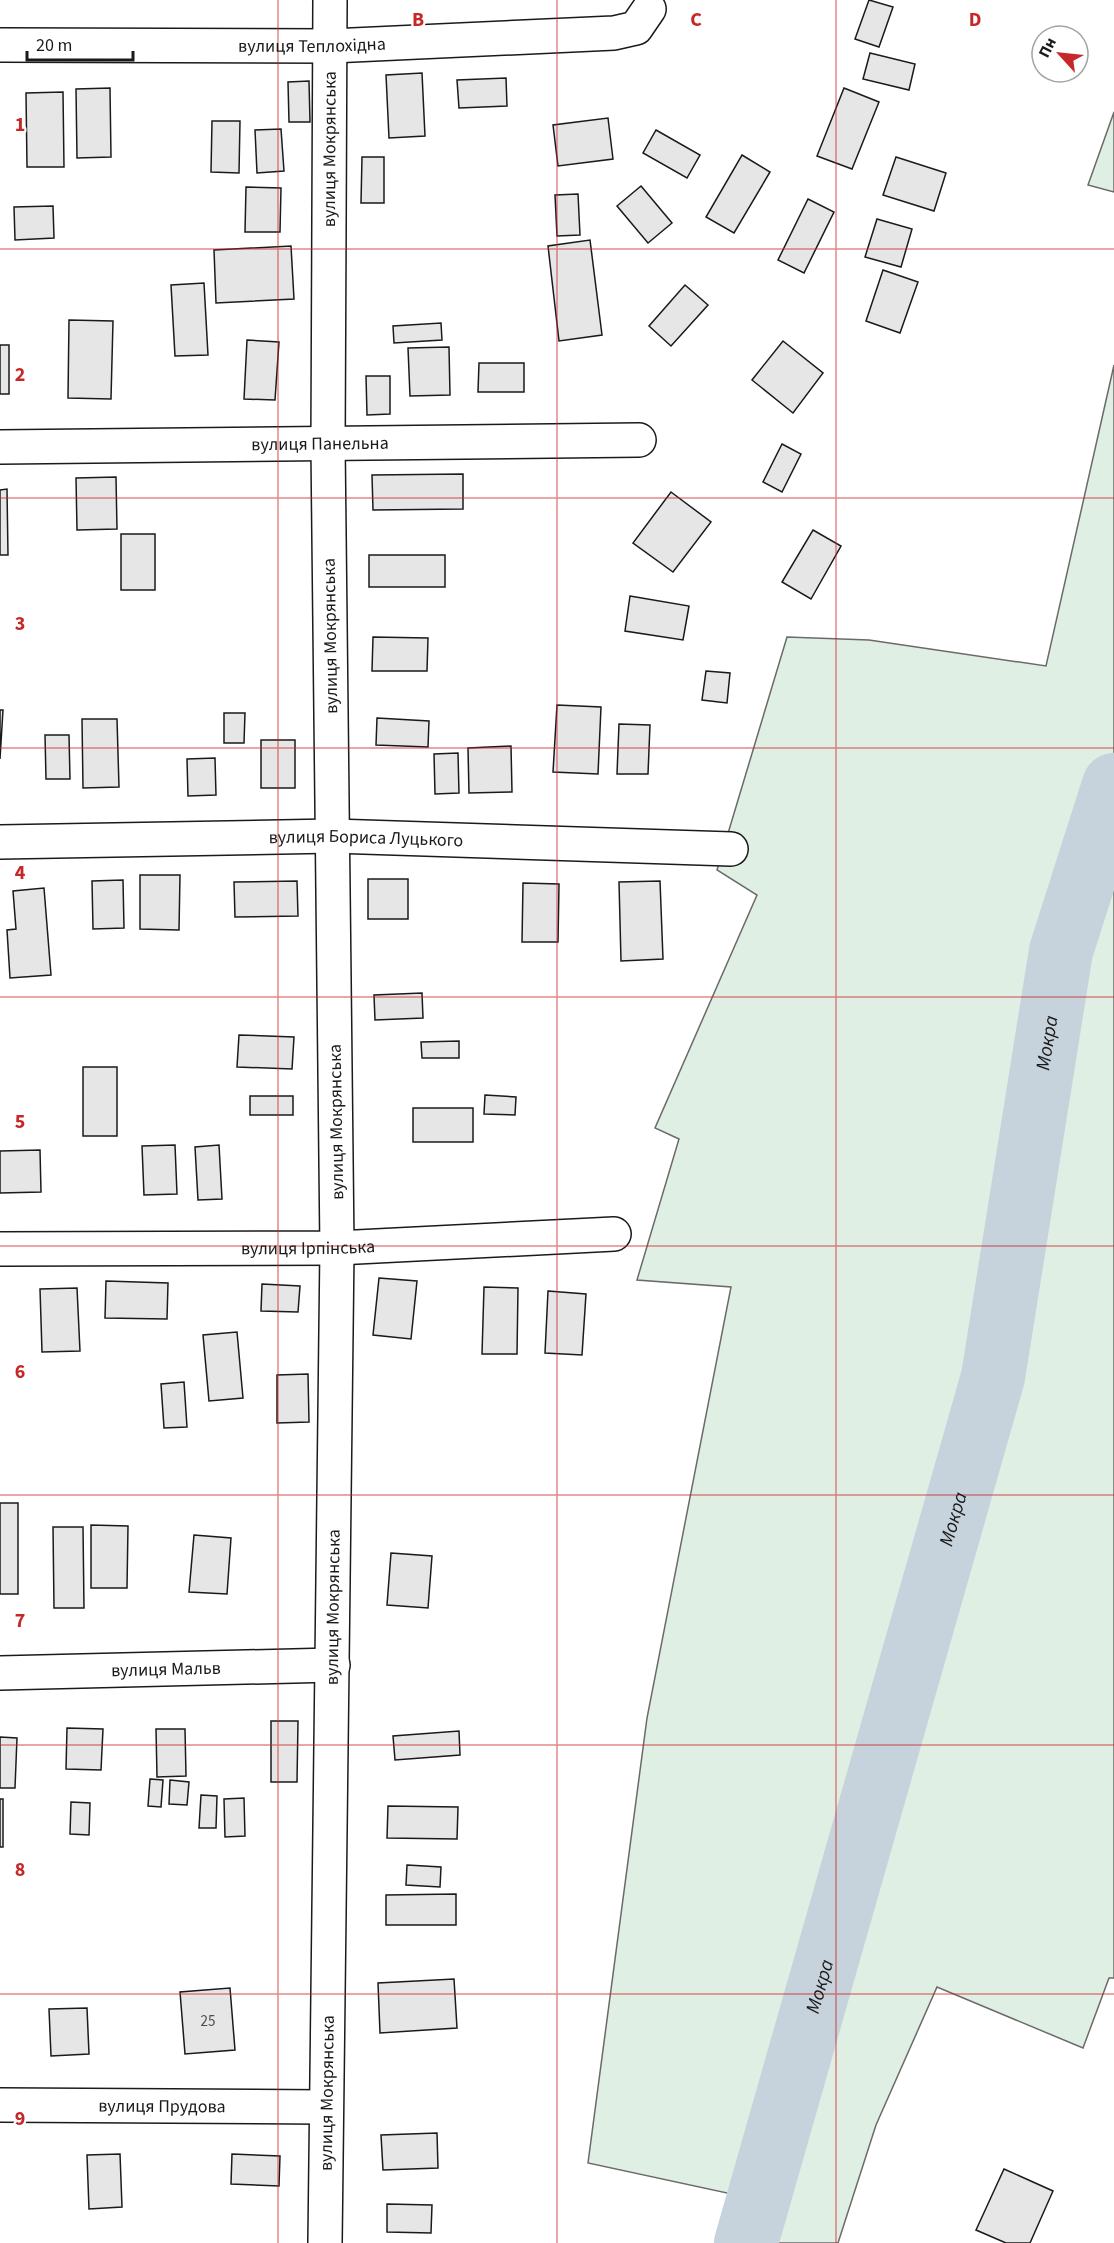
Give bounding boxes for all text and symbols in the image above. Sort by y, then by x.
text: B [412,6,424,34]
text: C [690,6,702,34]
text: D [969,6,981,34]
scale bar [27,24,134,62]
north arrow [1030,24,1090,84]
street label: вулиця Теплохідна [238,31,386,59]
text: 20 m [36,33,72,58]
text: Пн [1033,34,1062,62]
street label: вулиця Мокрянська [317,71,343,227]
text: 1 [15,111,25,139]
text: 2 [15,361,25,389]
street label: вулиця Панельна [251,431,389,457]
street label: вулиця Мокрянська [317,558,344,714]
text: 3 [15,610,25,638]
street label: вулиця Бориса Луцького [268,824,464,853]
text: 4 [15,859,26,887]
water label: Мокра [1029,1013,1066,1072]
street label: вулиця Мокрянська [323,1044,350,1200]
text: 5 [15,1108,25,1136]
street label: вулиця Ірпінська [241,1234,376,1261]
text: 6 [15,1358,25,1386]
water label: Мокра [932,1488,975,1550]
street label: вулиця Мокрянська [320,1529,347,1685]
text: 7 [15,1607,25,1635]
street label: вулиця Мальв [111,1656,221,1683]
text: 8 [15,1856,25,1884]
water label: Мокра [799,1956,841,2017]
house number: 25 [201,2011,215,2032]
street label: вулиця Мокрянська [314,2015,341,2171]
street label: вулиця Прудова [98,2094,226,2119]
text: 9 [15,2105,25,2133]

